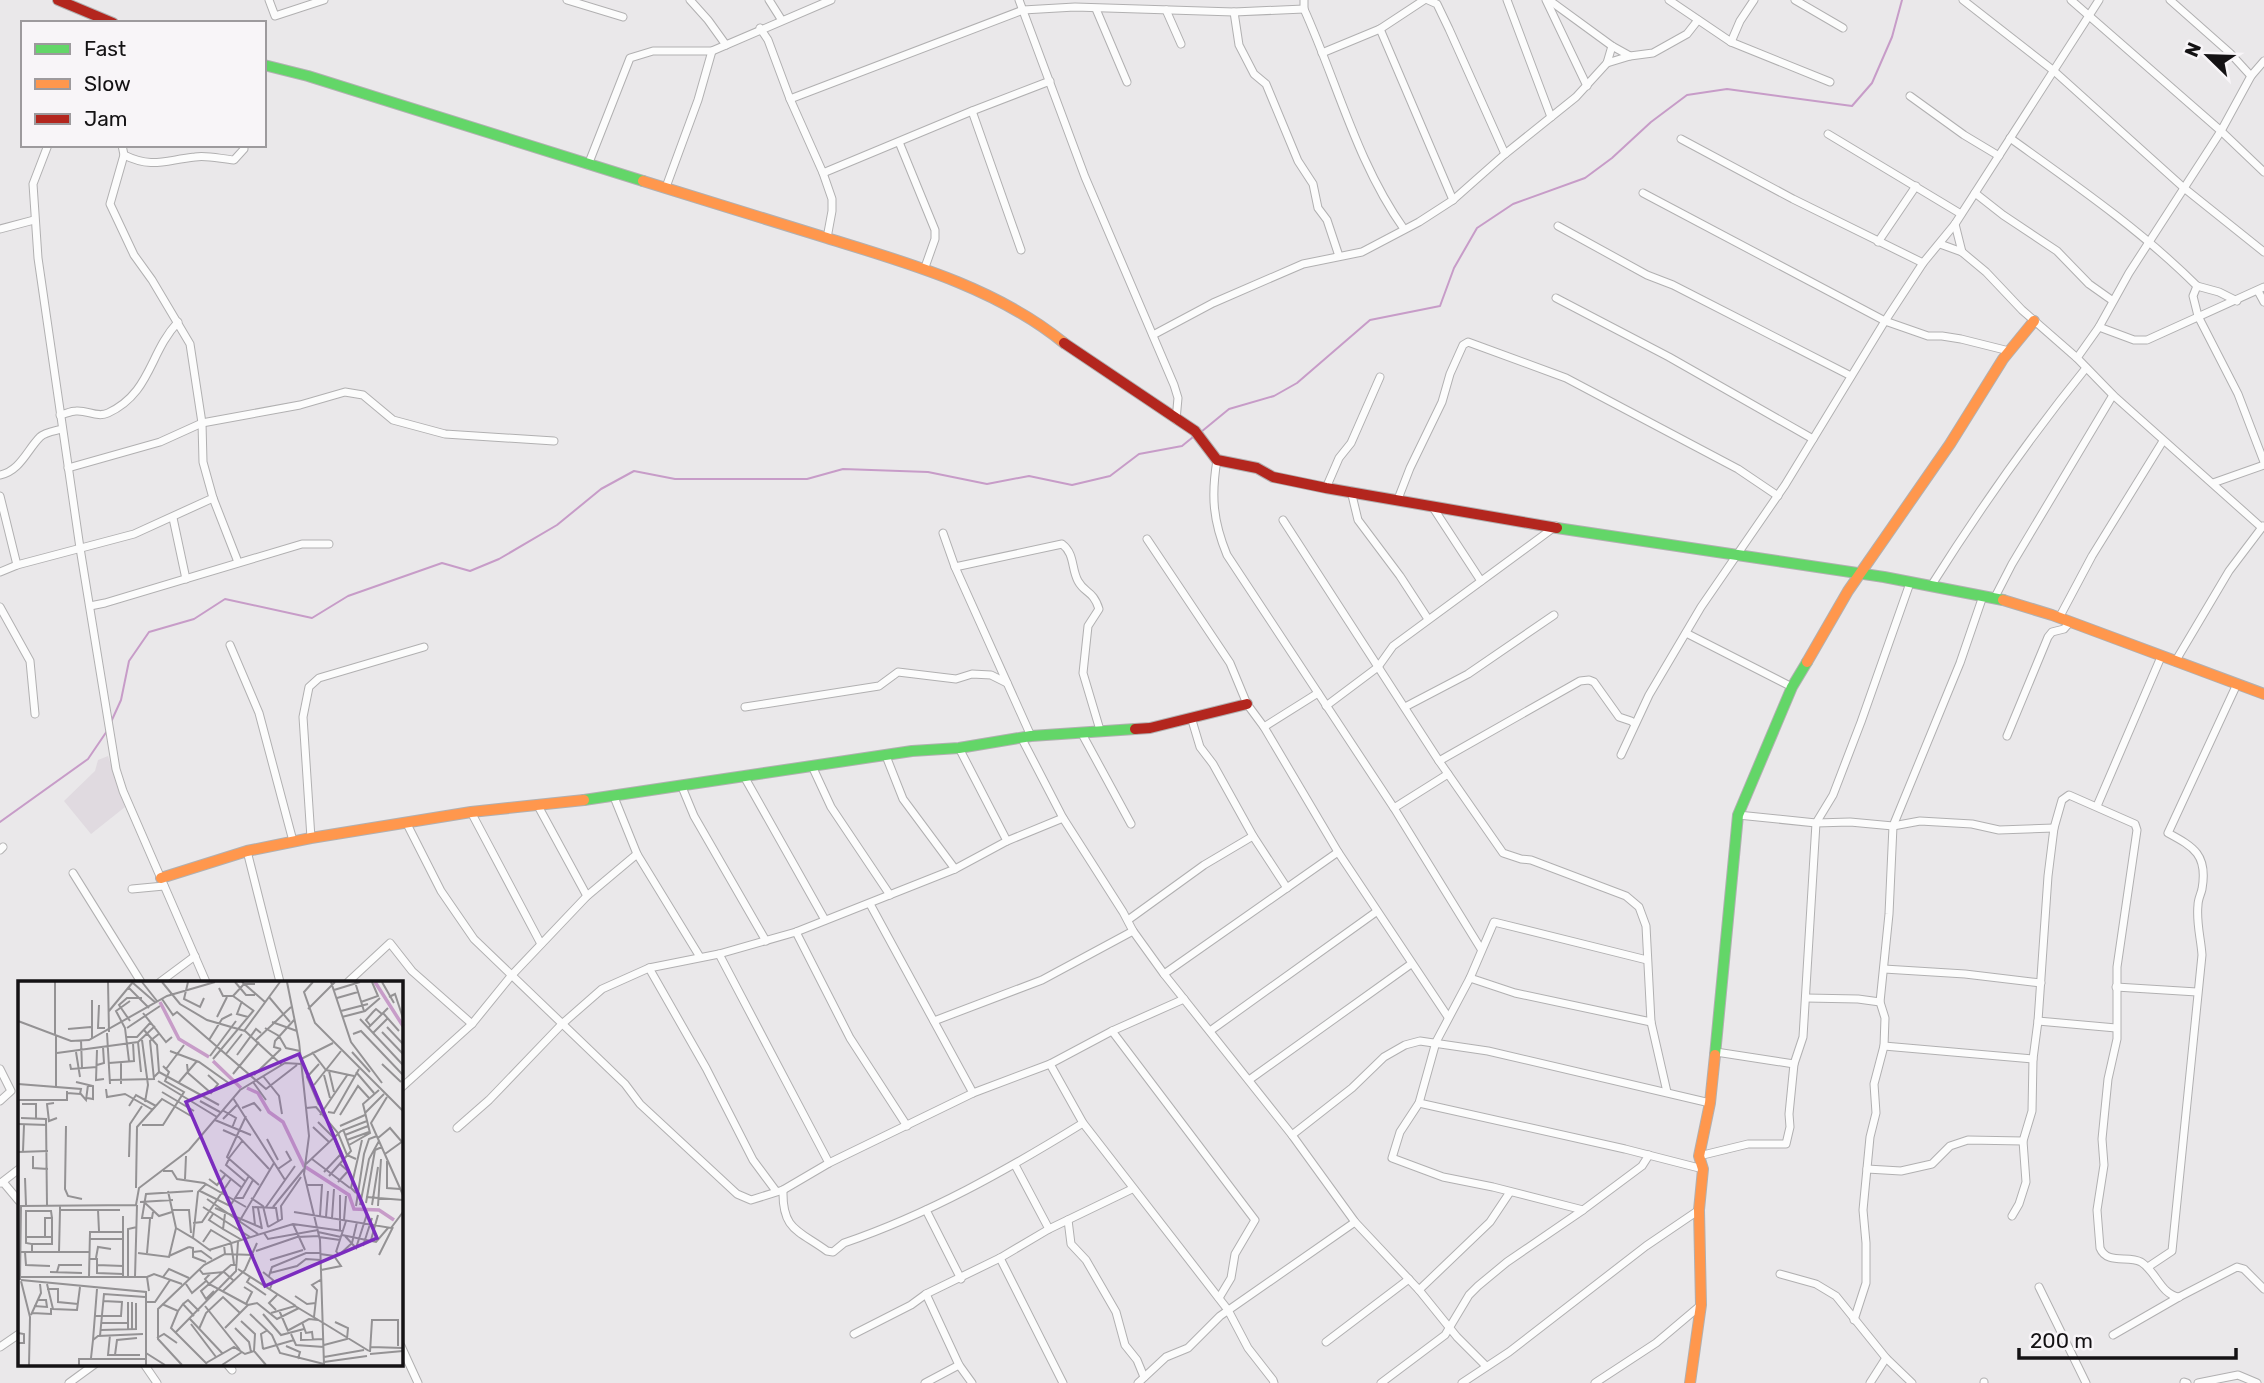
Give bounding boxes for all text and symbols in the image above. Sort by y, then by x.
legend [21,21,266,147]
north arrow [2173,21,2243,91]
text: Fast [84,36,126,61]
text: N [2180,39,2206,60]
text: Slow [84,71,131,96]
text: Jam [84,106,128,131]
inset map [18,981,402,1366]
scale bar [2019,1316,2236,1360]
text: 200 m [2030,1328,2093,1353]

